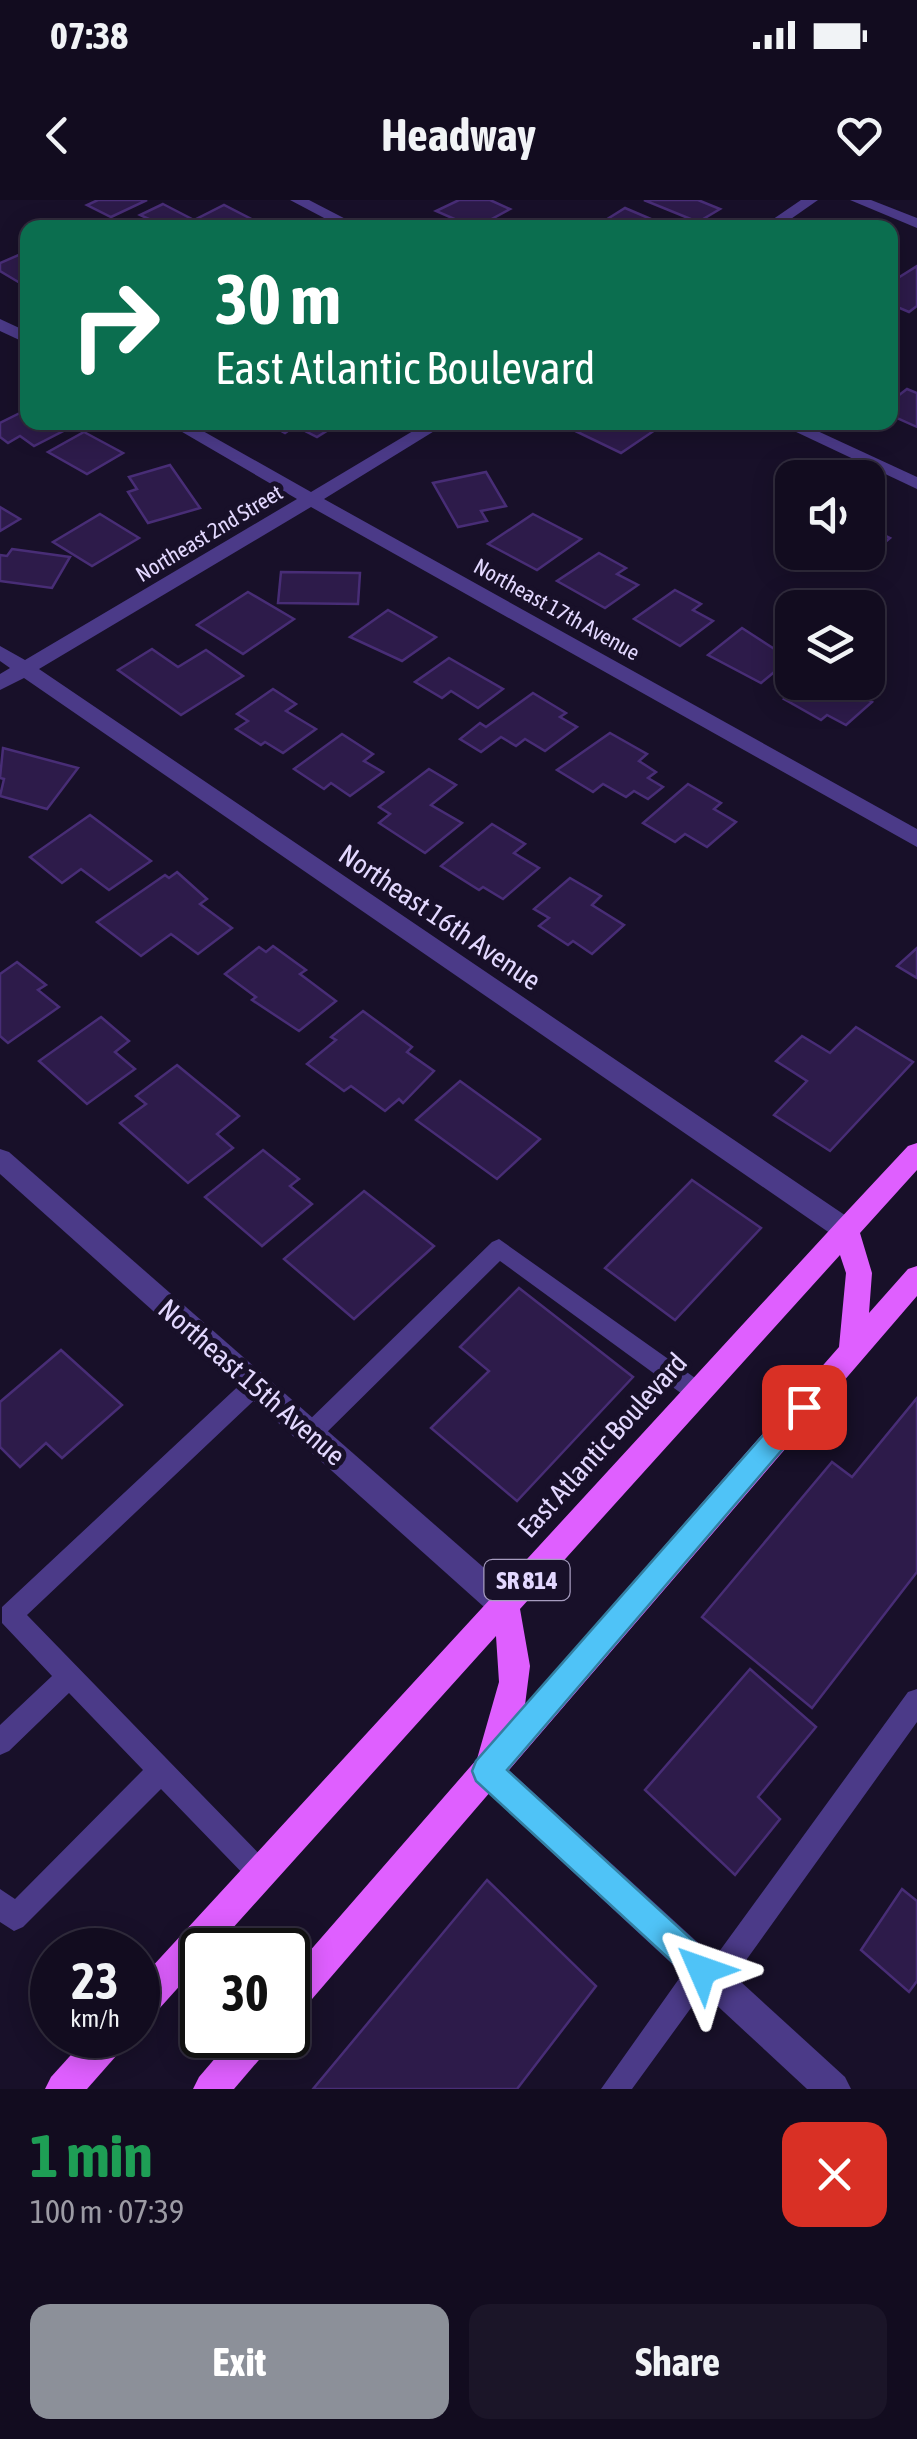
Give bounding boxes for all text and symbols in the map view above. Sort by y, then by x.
text: 07:38 [50,14,128,57]
icon: back [30,108,85,163]
icon: heart [832,108,887,163]
text: Headway [381,109,536,161]
text: 30 m [215,259,341,339]
icon: right [50,260,180,390]
text: East Atlantic Boulevard [215,342,595,394]
map controls [775,460,885,700]
button: sound [775,460,885,570]
street label: Northeast 2nd Street [131,479,287,587]
street label: Northeast 17th Avenue [470,553,644,665]
button: layers [775,590,885,700]
street label: Northeast 16th Avenue [333,838,547,996]
street label: Northeast 15th Avenue [152,1292,352,1472]
street label: East Atlantic Boulevard [511,1346,693,1544]
pin [762,1365,847,1450]
icon: arrive [777,1380,832,1435]
road number: SR 814 [484,1560,570,1600]
position arrow [650,1918,754,2022]
speed limit sign: 30 [180,1928,310,2058]
text: 23 [71,1952,118,2010]
text: km/h [70,2004,120,2032]
text: 1 min [30,2121,153,2190]
button: close [782,2122,887,2227]
text: 100 m · 07:39 [30,2193,184,2230]
button: Exit [30,2304,449,2419]
button: Share [469,2304,887,2419]

